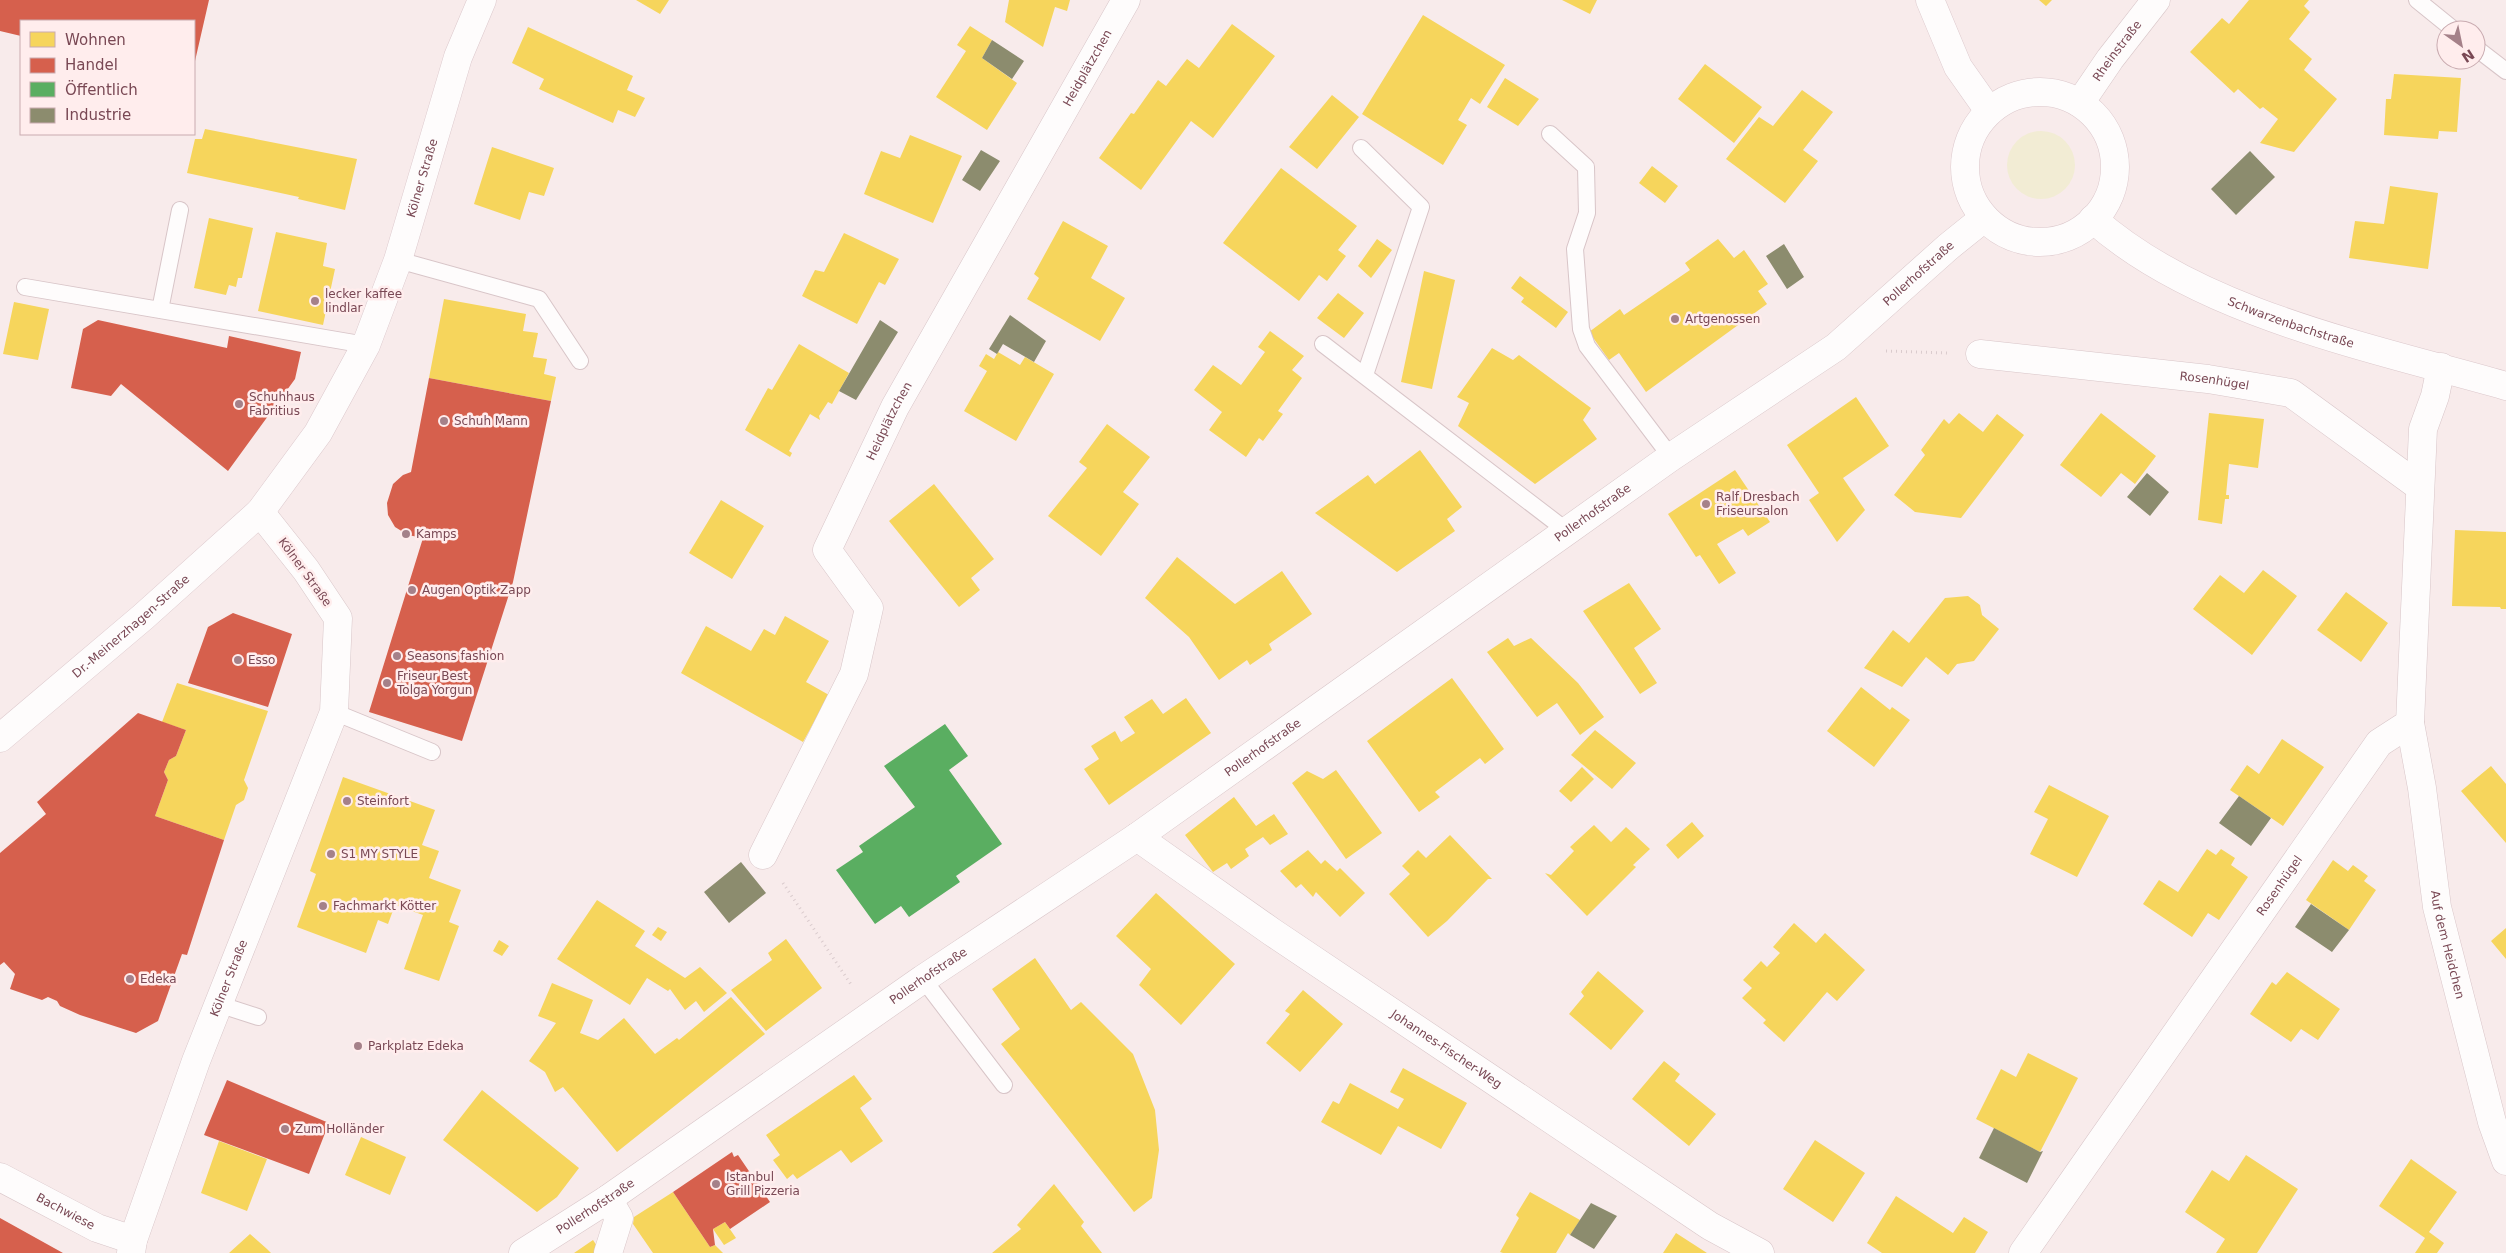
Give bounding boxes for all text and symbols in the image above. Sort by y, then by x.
street label: Rheinstraße [2090,18,2144,84]
legend [20,20,195,135]
north arrow [2436,20,2486,70]
street label: Heidplätzchen [1060,27,1115,109]
text: Wohnen [65,31,126,49]
text: N [2459,46,2477,66]
text: Handel [65,56,118,74]
text: Öffentlich [65,80,138,99]
text: Industrie [65,106,131,124]
street label: Kölner Straße [404,137,440,219]
street label: Pollerhofstraße [1880,238,1957,309]
place label: lecker kaffee lindlar [325,287,402,315]
street label: Schwarzenbachstraße [2226,294,2356,351]
marker: lecker kaffee lindlar [309,295,321,307]
place label: Artgenossen [1685,312,1760,326]
marker: Artgenossen [1669,313,1681,325]
street label: Rosenhügel [2179,369,2250,393]
street label: Heidplätzchen [864,379,915,463]
place label: Schuhhaus Fabritius [249,390,315,418]
marker: Schuhhaus Fabritius [233,398,245,410]
place label: Schuh Mann [454,414,528,428]
marker: Schuh Mann [438,415,450,427]
street label: Pollerhofstraße [1552,481,1634,545]
place label: Ralf Dresbach Friseursalon [1716,490,1800,518]
marker: Ralf Dresbach Friseursalon [1700,498,1712,510]
place label: Kamps [416,527,457,541]
marker: Kamps [400,528,412,540]
street label: Kölner Straße [275,535,335,609]
street label: Dr.-Meinerzhagen-Straße [69,572,192,681]
place label: Augen Optik Zapp [422,583,531,597]
marker: Augen Optik Zapp [406,584,418,596]
place label: Seasons fashion [407,649,504,663]
marker: Seasons fashion [391,650,403,662]
place label: Esso [248,653,275,667]
marker: Esso [232,654,244,666]
place label: Friseur Best Tolga Yorgun [396,669,472,697]
marker: Friseur Best Tolga Yorgun [381,677,393,689]
street label: Pollerhofstraße [1222,716,1304,779]
place label: Steinfort [357,794,409,808]
marker: Steinfort [341,795,353,807]
place label: S1 MY STYLE [341,847,418,861]
marker: S1 MY STYLE [325,848,337,860]
street label: Rosenhügel [2254,853,2305,918]
street label: Auf dem Heidchen [2428,890,2467,1000]
place label: Fachmarkt Kötter [333,899,436,913]
marker: Fachmarkt Kötter [317,900,329,912]
street label: Kölner Straße [207,938,250,1019]
street label: Pollerhofstraße [887,945,970,1007]
place label: Edeka [140,972,177,986]
marker: Edeka [124,973,136,985]
street label: Johannes-Fischer-Weg [1387,1006,1504,1091]
place label: Parkplatz Edeka [368,1039,464,1053]
marker: Parkplatz Edeka [352,1040,364,1052]
place label: Zum Holländer [295,1122,384,1136]
marker: Zum Holländer [279,1123,291,1135]
place label: Istanbul Grill Pizzeria [726,1170,800,1198]
street label: Pollerhofstraße [554,1176,637,1237]
marker: Istanbul Grill Pizzeria [710,1178,722,1190]
street label: Bachwiese [34,1190,97,1233]

